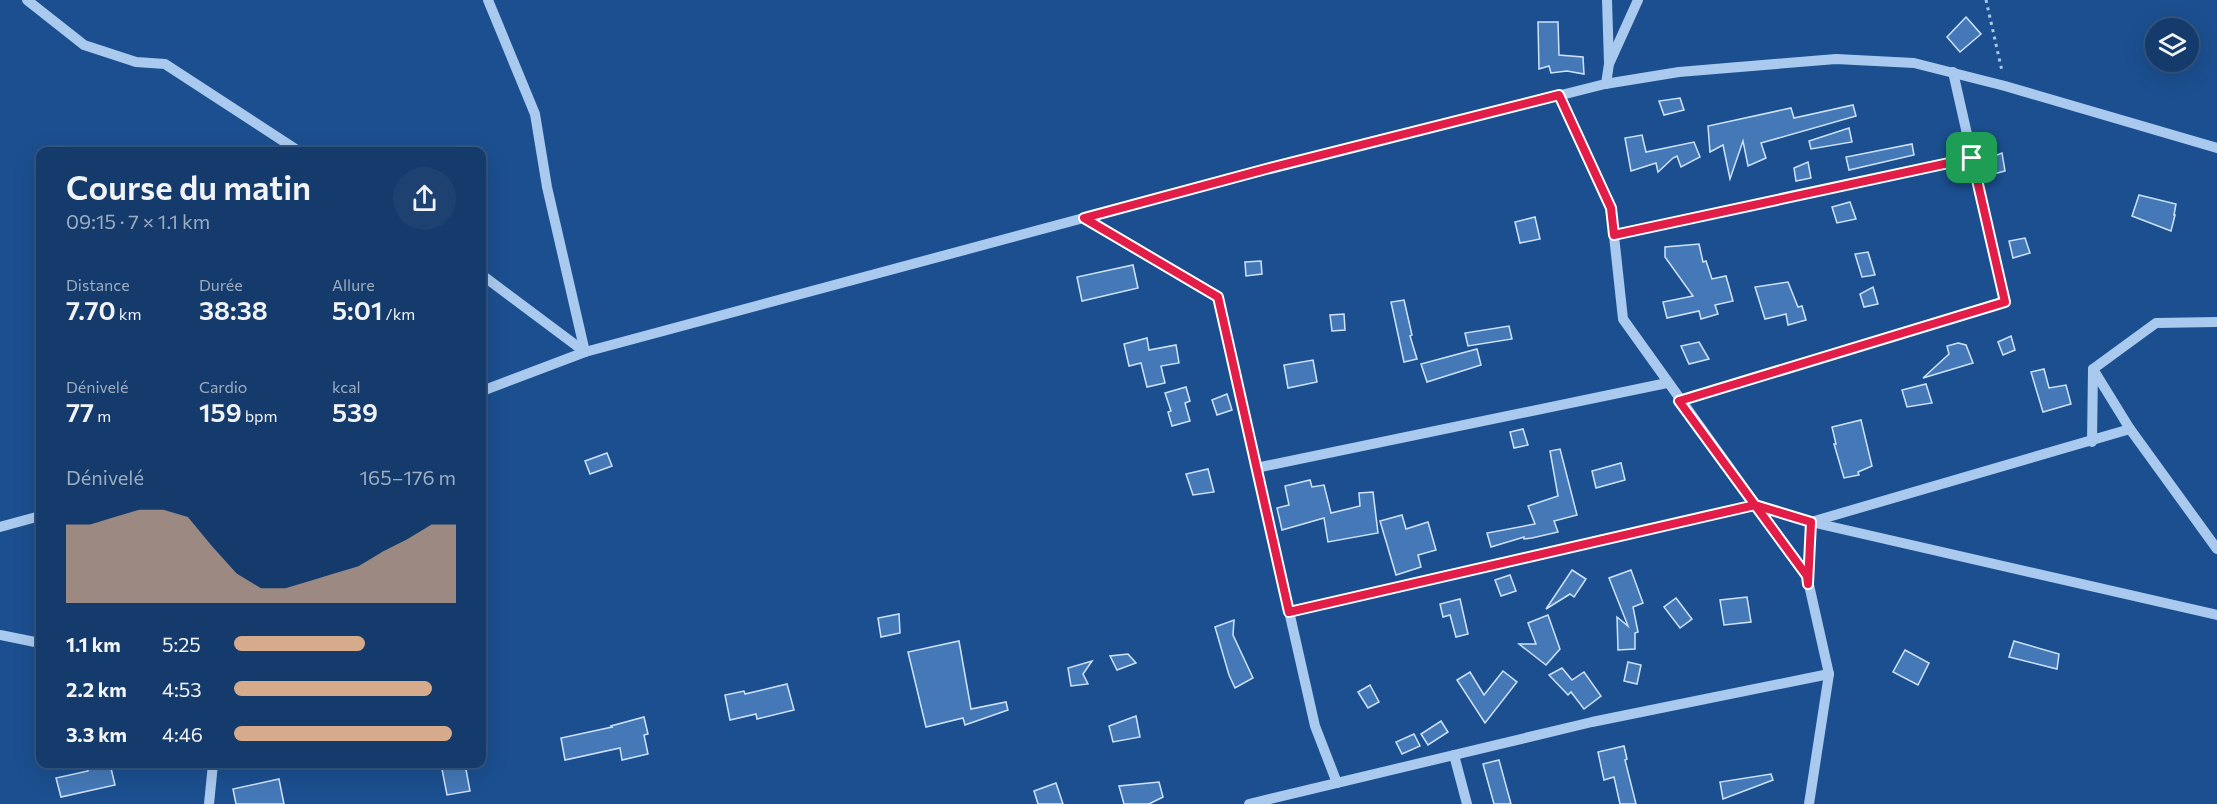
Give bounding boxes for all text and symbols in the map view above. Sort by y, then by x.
map controls [2145,18,2199,72]
button: layers [2145,18,2199,72]
pin [1946,132,1997,183]
icon: arrive [1955,141,1988,174]
text: Course du matin [66,166,311,207]
button: share [393,167,456,230]
text: 09:15 · 7 × 1.1 km [66,209,210,233]
text: Distance [66,275,130,294]
text: Durée [199,275,243,294]
text: Allure [332,275,375,294]
text: 7.70 [66,294,116,325]
text: 38:38 [199,294,268,325]
text: 5:01 [332,294,382,325]
text: km [116,304,141,323]
text: /km [382,304,415,323]
text: Dénivelé [66,377,128,396]
text: Cardio [199,377,247,396]
text: kcal [332,377,361,396]
text: 77 [66,396,94,427]
text: 159 [199,396,242,427]
text: 539 [332,396,378,427]
text: m [94,406,111,425]
text: bpm [242,406,278,425]
text: Dénivelé [66,465,144,489]
text: 165–176 m [360,465,456,489]
text: 1.1 km [66,632,121,656]
text: 5:25 [162,632,201,656]
text: 2.2 km [66,677,127,701]
text: 4:53 [162,677,202,701]
text: 3.3 km [66,722,127,746]
text: 4:46 [162,722,203,746]

